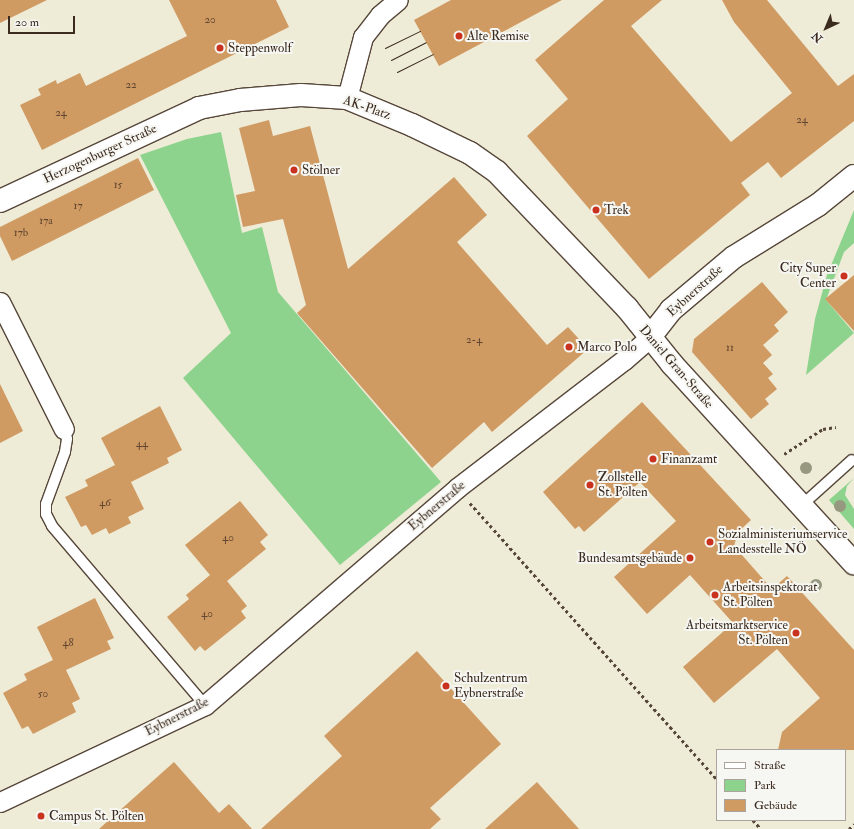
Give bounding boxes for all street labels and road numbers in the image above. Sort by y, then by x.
street label: AK-Platz [341,93,393,123]
street label: Herzogenburger Straße [41,121,159,187]
street label: Eybnerstraße [664,262,726,320]
street label: Daniel Gran-Straße [636,322,716,412]
street label: Eybnerstraße [405,478,469,534]
street label: Eybnerstraße [142,694,212,740]

